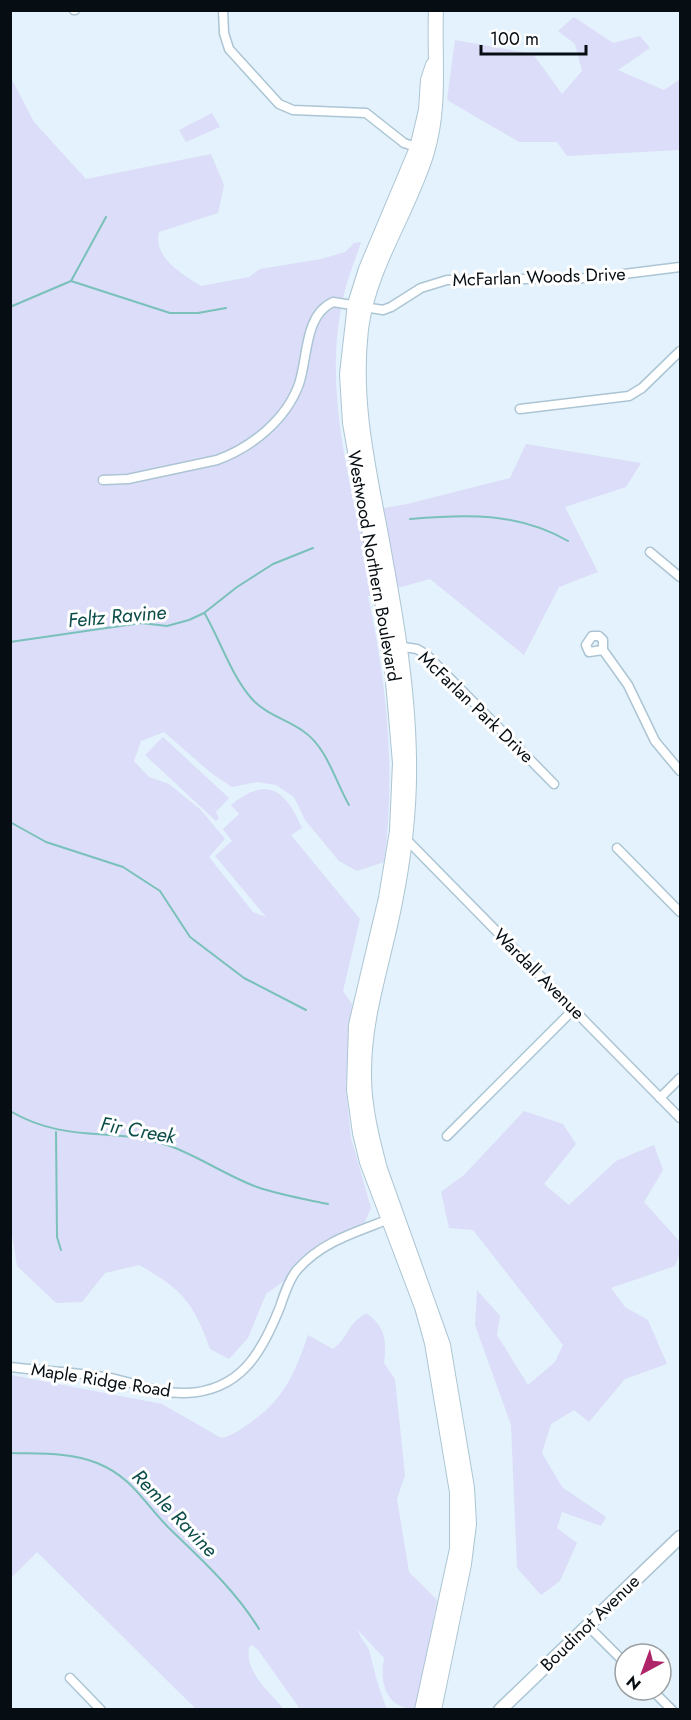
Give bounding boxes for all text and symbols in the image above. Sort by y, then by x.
scale bar [481,18,586,56]
text: 100 m [490,26,539,52]
street label: McFarlan Woods Drive [452,261,626,293]
street label: Westwood Northern Boulevard [341,449,407,683]
water label: Feltz Ravine [67,598,167,635]
street label: McFarlan Park Drive [412,645,540,769]
street label: Wardall Avenue [488,923,590,1025]
water label: Fir Creek [98,1110,179,1152]
street label: Maple Ridge Road [29,1356,173,1404]
water label: Remle Ravine [125,1463,224,1564]
street label: Boudinot Avenue [534,1569,646,1677]
north arrow [613,1642,673,1702]
text: N [621,1670,646,1696]

